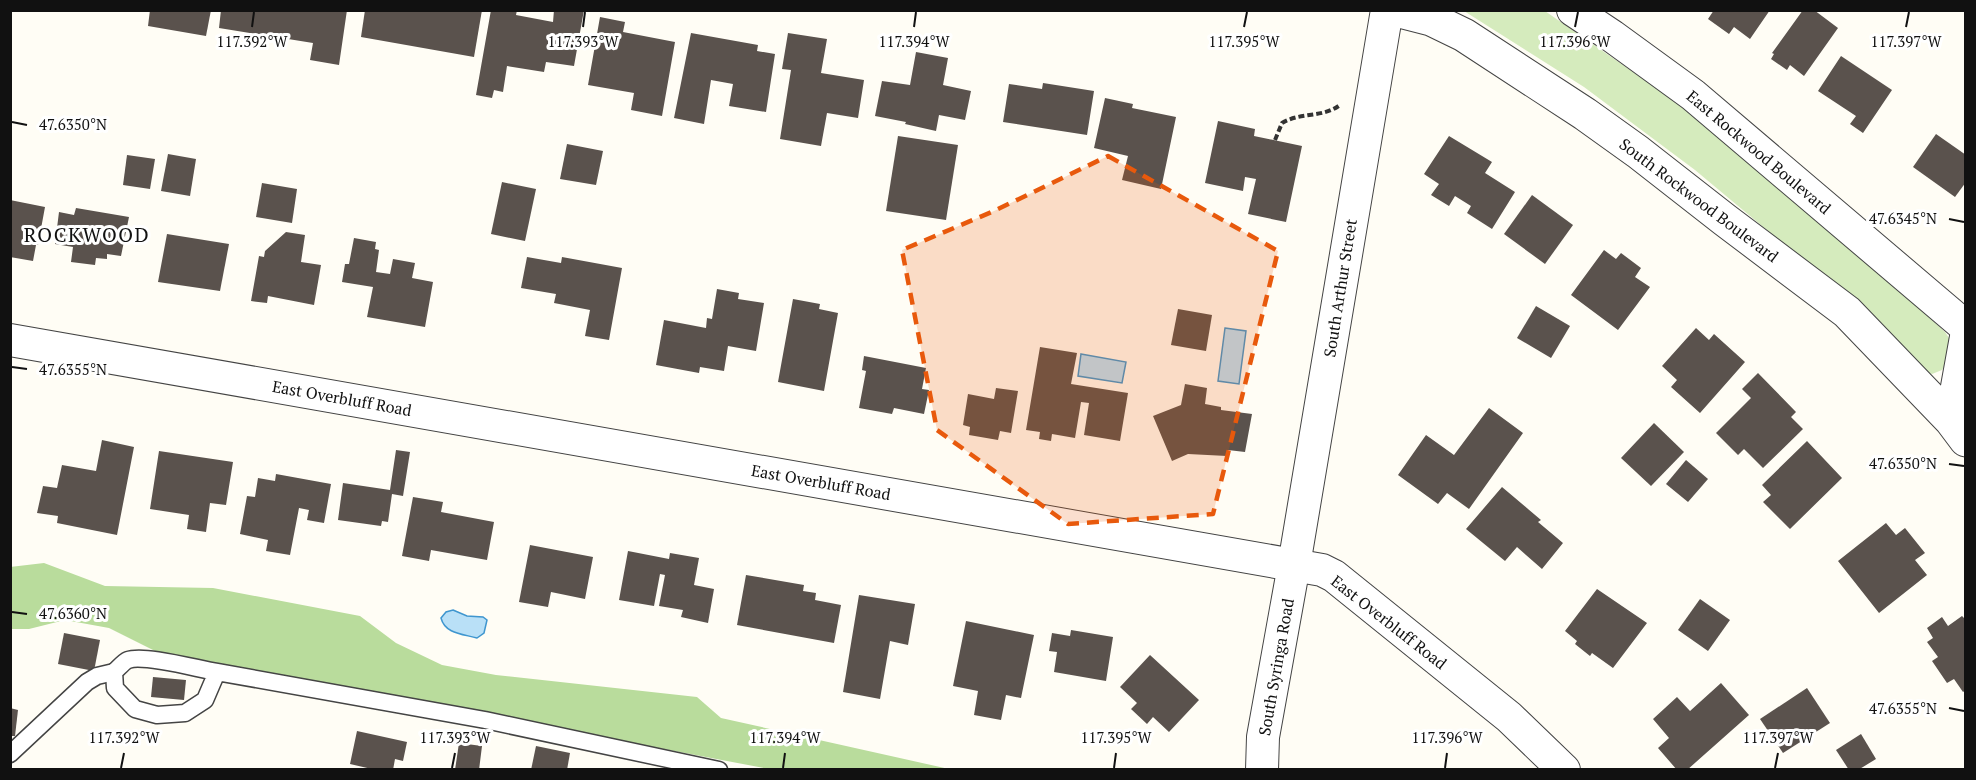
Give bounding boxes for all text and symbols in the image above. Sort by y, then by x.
text: 117.392°W [216,31,288,51]
text: 117.393°W [547,31,619,51]
text: 117.394°W [878,31,950,51]
text: 117.395°W [1208,31,1280,51]
text: 117.396°W [1539,31,1611,51]
text: 117.397°W [1870,31,1942,51]
street label: East Rockwood Boulevard [1682,85,1836,219]
text: 47.6350°N [39,114,107,134]
street label: South Rockwood Boulevard [1615,133,1783,267]
text: 47.6345°N [1869,208,1937,228]
street label: South Arthur Street [1318,217,1362,359]
district label: ROCKWOOD [24,221,150,248]
text: 47.6355°N [39,359,107,379]
street label: East Overbluff Road [271,375,414,421]
text: 47.6350°N [1869,453,1937,473]
street label: East Overbluff Road [750,459,893,505]
street label: East Overbluff Road [1327,570,1452,674]
street label: South Syringa Road [1253,597,1299,737]
text: 47.6360°N [39,603,107,623]
text: 47.6355°N [1869,698,1937,718]
text: 117.392°W [88,727,160,747]
text: 117.393°W [419,727,491,747]
text: 117.394°W [749,727,821,747]
text: 117.395°W [1080,727,1152,747]
text: 117.396°W [1411,727,1483,747]
text: 117.397°W [1742,727,1814,747]

